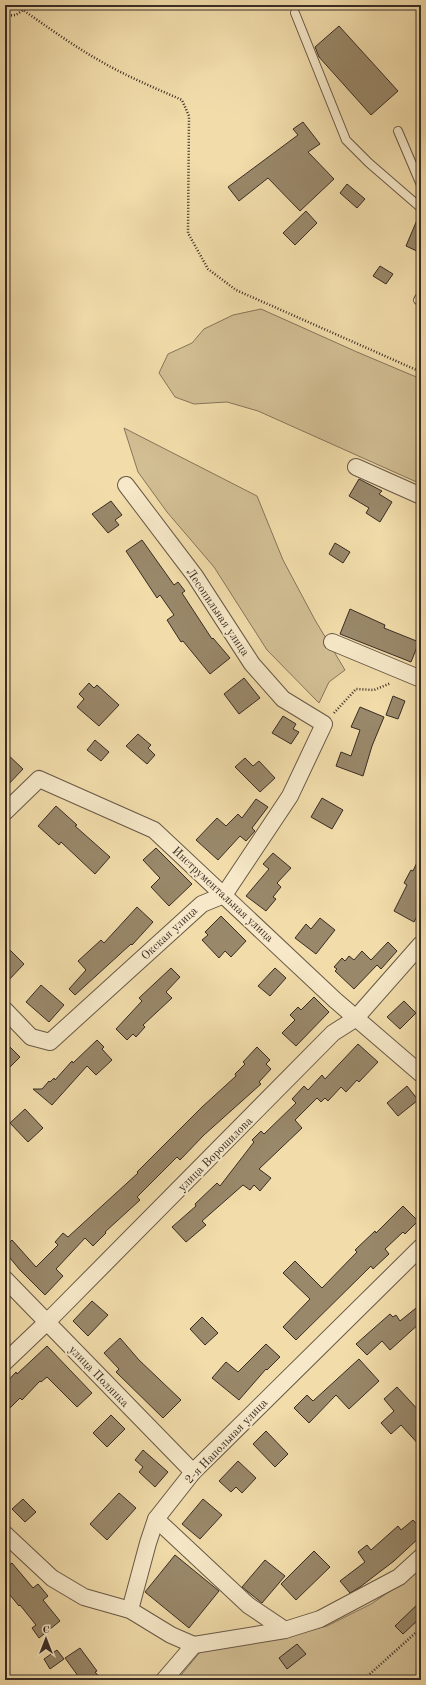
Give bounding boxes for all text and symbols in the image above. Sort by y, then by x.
street label: Лесопильная улица [183,567,251,659]
street label: Инструментальная улица [169,845,275,945]
street label: Окская улица [139,905,200,963]
street label: улица Ворошилова [176,1115,255,1194]
street label: улица Полянка [66,1344,131,1410]
street label: 2-я Напольная улица [183,1397,270,1486]
north arrow [26,1619,66,1659]
text: С [42,1625,50,1636]

